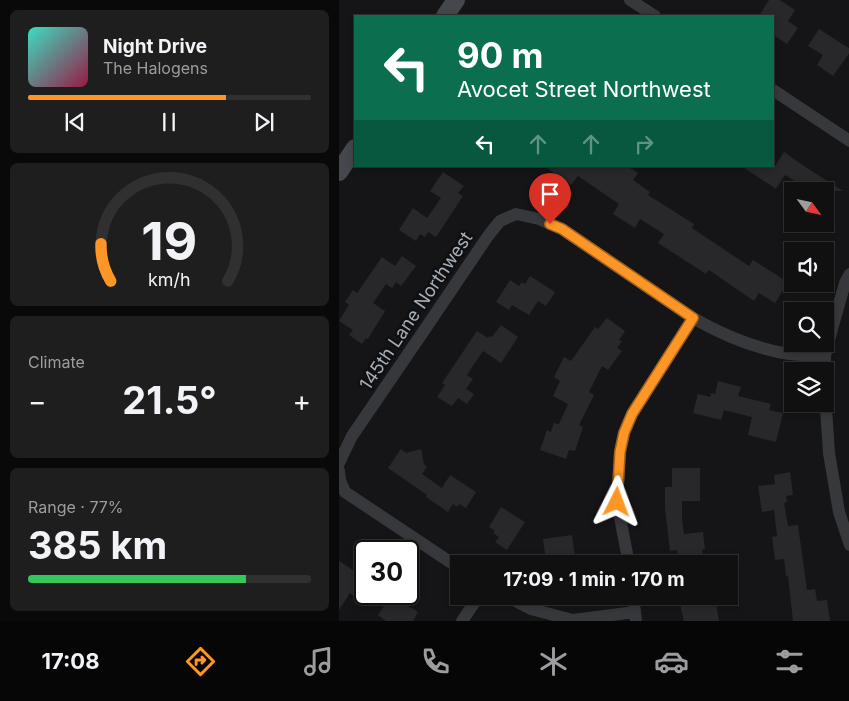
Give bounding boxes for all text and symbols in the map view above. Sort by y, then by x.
text: 90 m [457,34,544,76]
text: Night Drive [103,35,207,58]
icon: left [374,35,439,100]
text: The Halogens [103,58,208,78]
text: Avocet Street Northwest [457,76,711,102]
icon: previous [61,108,89,136]
icon: pause [155,108,183,136]
icon: next [250,108,278,136]
icon: left [471,130,499,158]
icon: ahead [524,130,552,158]
icon: ahead [577,130,605,158]
icon: right [630,130,658,158]
pin [529,173,571,224]
icon: arrive [536,180,564,208]
north arrow [784,182,834,232]
map controls [784,182,834,412]
text: 19 [141,210,198,273]
street label: 145th Lane Northwest [355,228,476,394]
button: sound [784,242,834,292]
text: km/h [148,269,191,290]
button: search [784,302,834,352]
text: Climate [28,352,85,372]
button: layers [784,362,834,412]
text: 21.5° [122,377,217,423]
text: − [28,384,47,418]
text: + [292,384,311,418]
position arrow [590,475,642,527]
text: Range · 77% [28,497,124,517]
text: 385 km [28,522,167,568]
speed limit sign: 30 [354,540,419,605]
text: 17:09 · 1 min · 170 m [503,568,685,591]
icon: directions [183,644,218,679]
icon: music [301,644,336,679]
icon: phone [418,644,453,679]
icon: climate [536,644,571,679]
icon: car [654,644,689,679]
icon: filters [772,644,807,679]
text: 17:08 [41,648,100,674]

